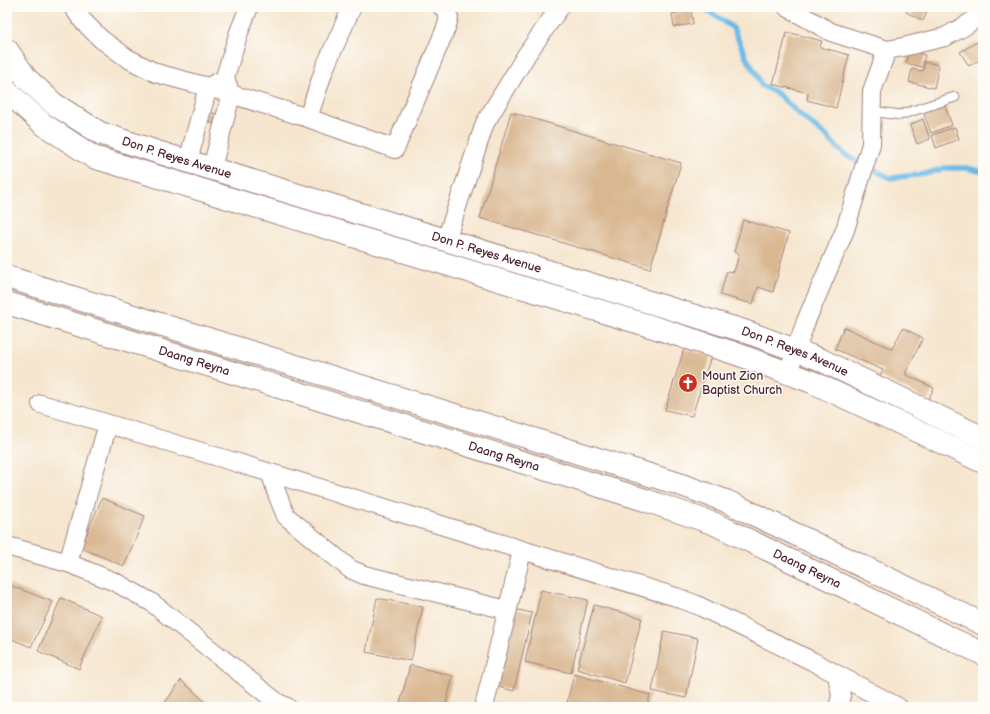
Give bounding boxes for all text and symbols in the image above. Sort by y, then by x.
street label: Don P. Reyes Avenue [120,134,233,182]
street label: Don P. Reyes Avenue [430,229,543,277]
street label: Don P. Reyes Avenue [739,324,851,380]
street label: Daang Reyna [157,343,232,379]
place label: Mount Zion Baptist Church [702,369,782,398]
church icon: Mount Zion Baptist Church [677,372,699,394]
street label: Daang Reyna [466,439,541,475]
street label: Daang Reyna [770,546,843,592]

